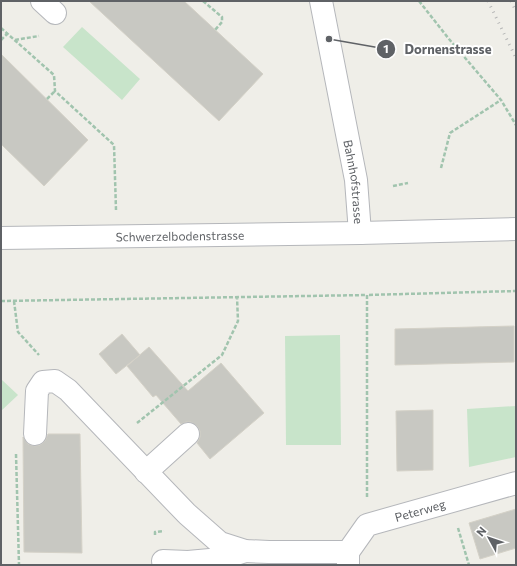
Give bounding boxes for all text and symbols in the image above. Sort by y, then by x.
callout: Dornenstrasse [376,37,499,62]
text: 1 [383,41,389,55]
text: Dornenstrasse [404,41,492,57]
street label: Bahnhofstrasse [341,139,366,224]
street label: Schwerzelbodenstrasse [116,228,244,243]
street label: Peterweg [393,496,447,524]
north arrow [469,518,509,558]
text: N [473,524,489,539]

